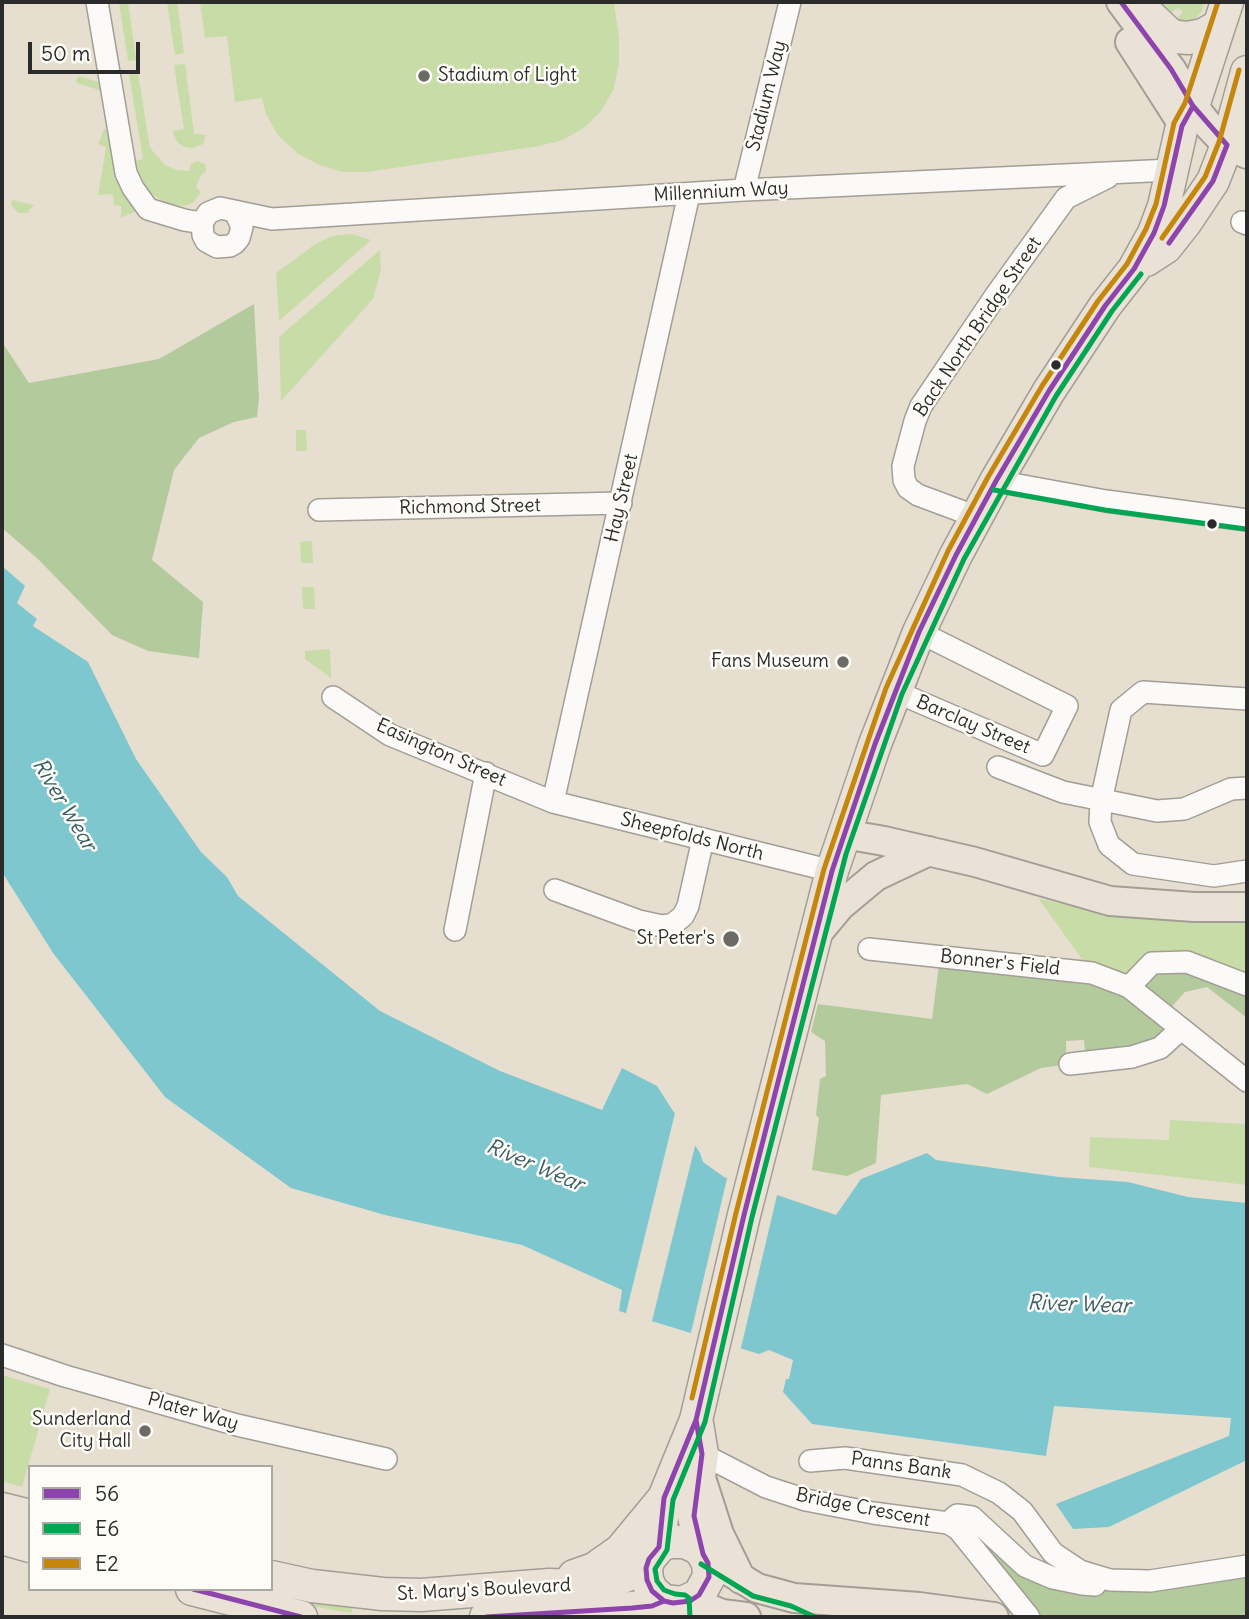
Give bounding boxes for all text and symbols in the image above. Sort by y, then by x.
scale bar [32,28,144,72]
street label: Stadium Way [742,38,792,154]
text: 50 m [41,40,90,67]
place label: Stadium of Light [438,65,577,87]
marker: Stadium of Light [416,68,432,84]
street label: Millennium Way [653,177,789,207]
street label: Back North Bridge Street [909,233,1047,421]
unlabelled marker [1049,358,1063,372]
street label: Hay Street [601,451,643,545]
street label: Richmond Street [399,494,541,520]
unlabelled marker [1205,517,1219,531]
place label: Fans Museum [711,651,829,673]
marker: Fans Museum [835,654,851,670]
street label: Barclay Street [913,691,1033,759]
street label: Easington Street [373,714,509,792]
water label: River Wear [27,754,101,856]
street label: Sheepfolds North [618,808,766,866]
place label: St Peter's [636,928,715,950]
marker: St Peter's [721,929,741,949]
street label: Bonner's Field [939,945,1061,981]
water label: River Wear [483,1134,587,1198]
water label: River Wear [1027,1291,1131,1319]
street label: Plater Way [145,1388,241,1436]
place label: Sunderland City Hall [32,1409,131,1453]
marker: Sunderland City Hall [137,1423,153,1439]
street label: Panns Bank [849,1448,953,1484]
legend [28,1465,273,1591]
text: 56 [95,1480,119,1507]
street label: Bridge Crescent [794,1484,932,1532]
text: E6 [95,1515,119,1542]
text: E2 [95,1550,119,1577]
street label: St. Mary's Boulevard [397,1574,571,1606]

